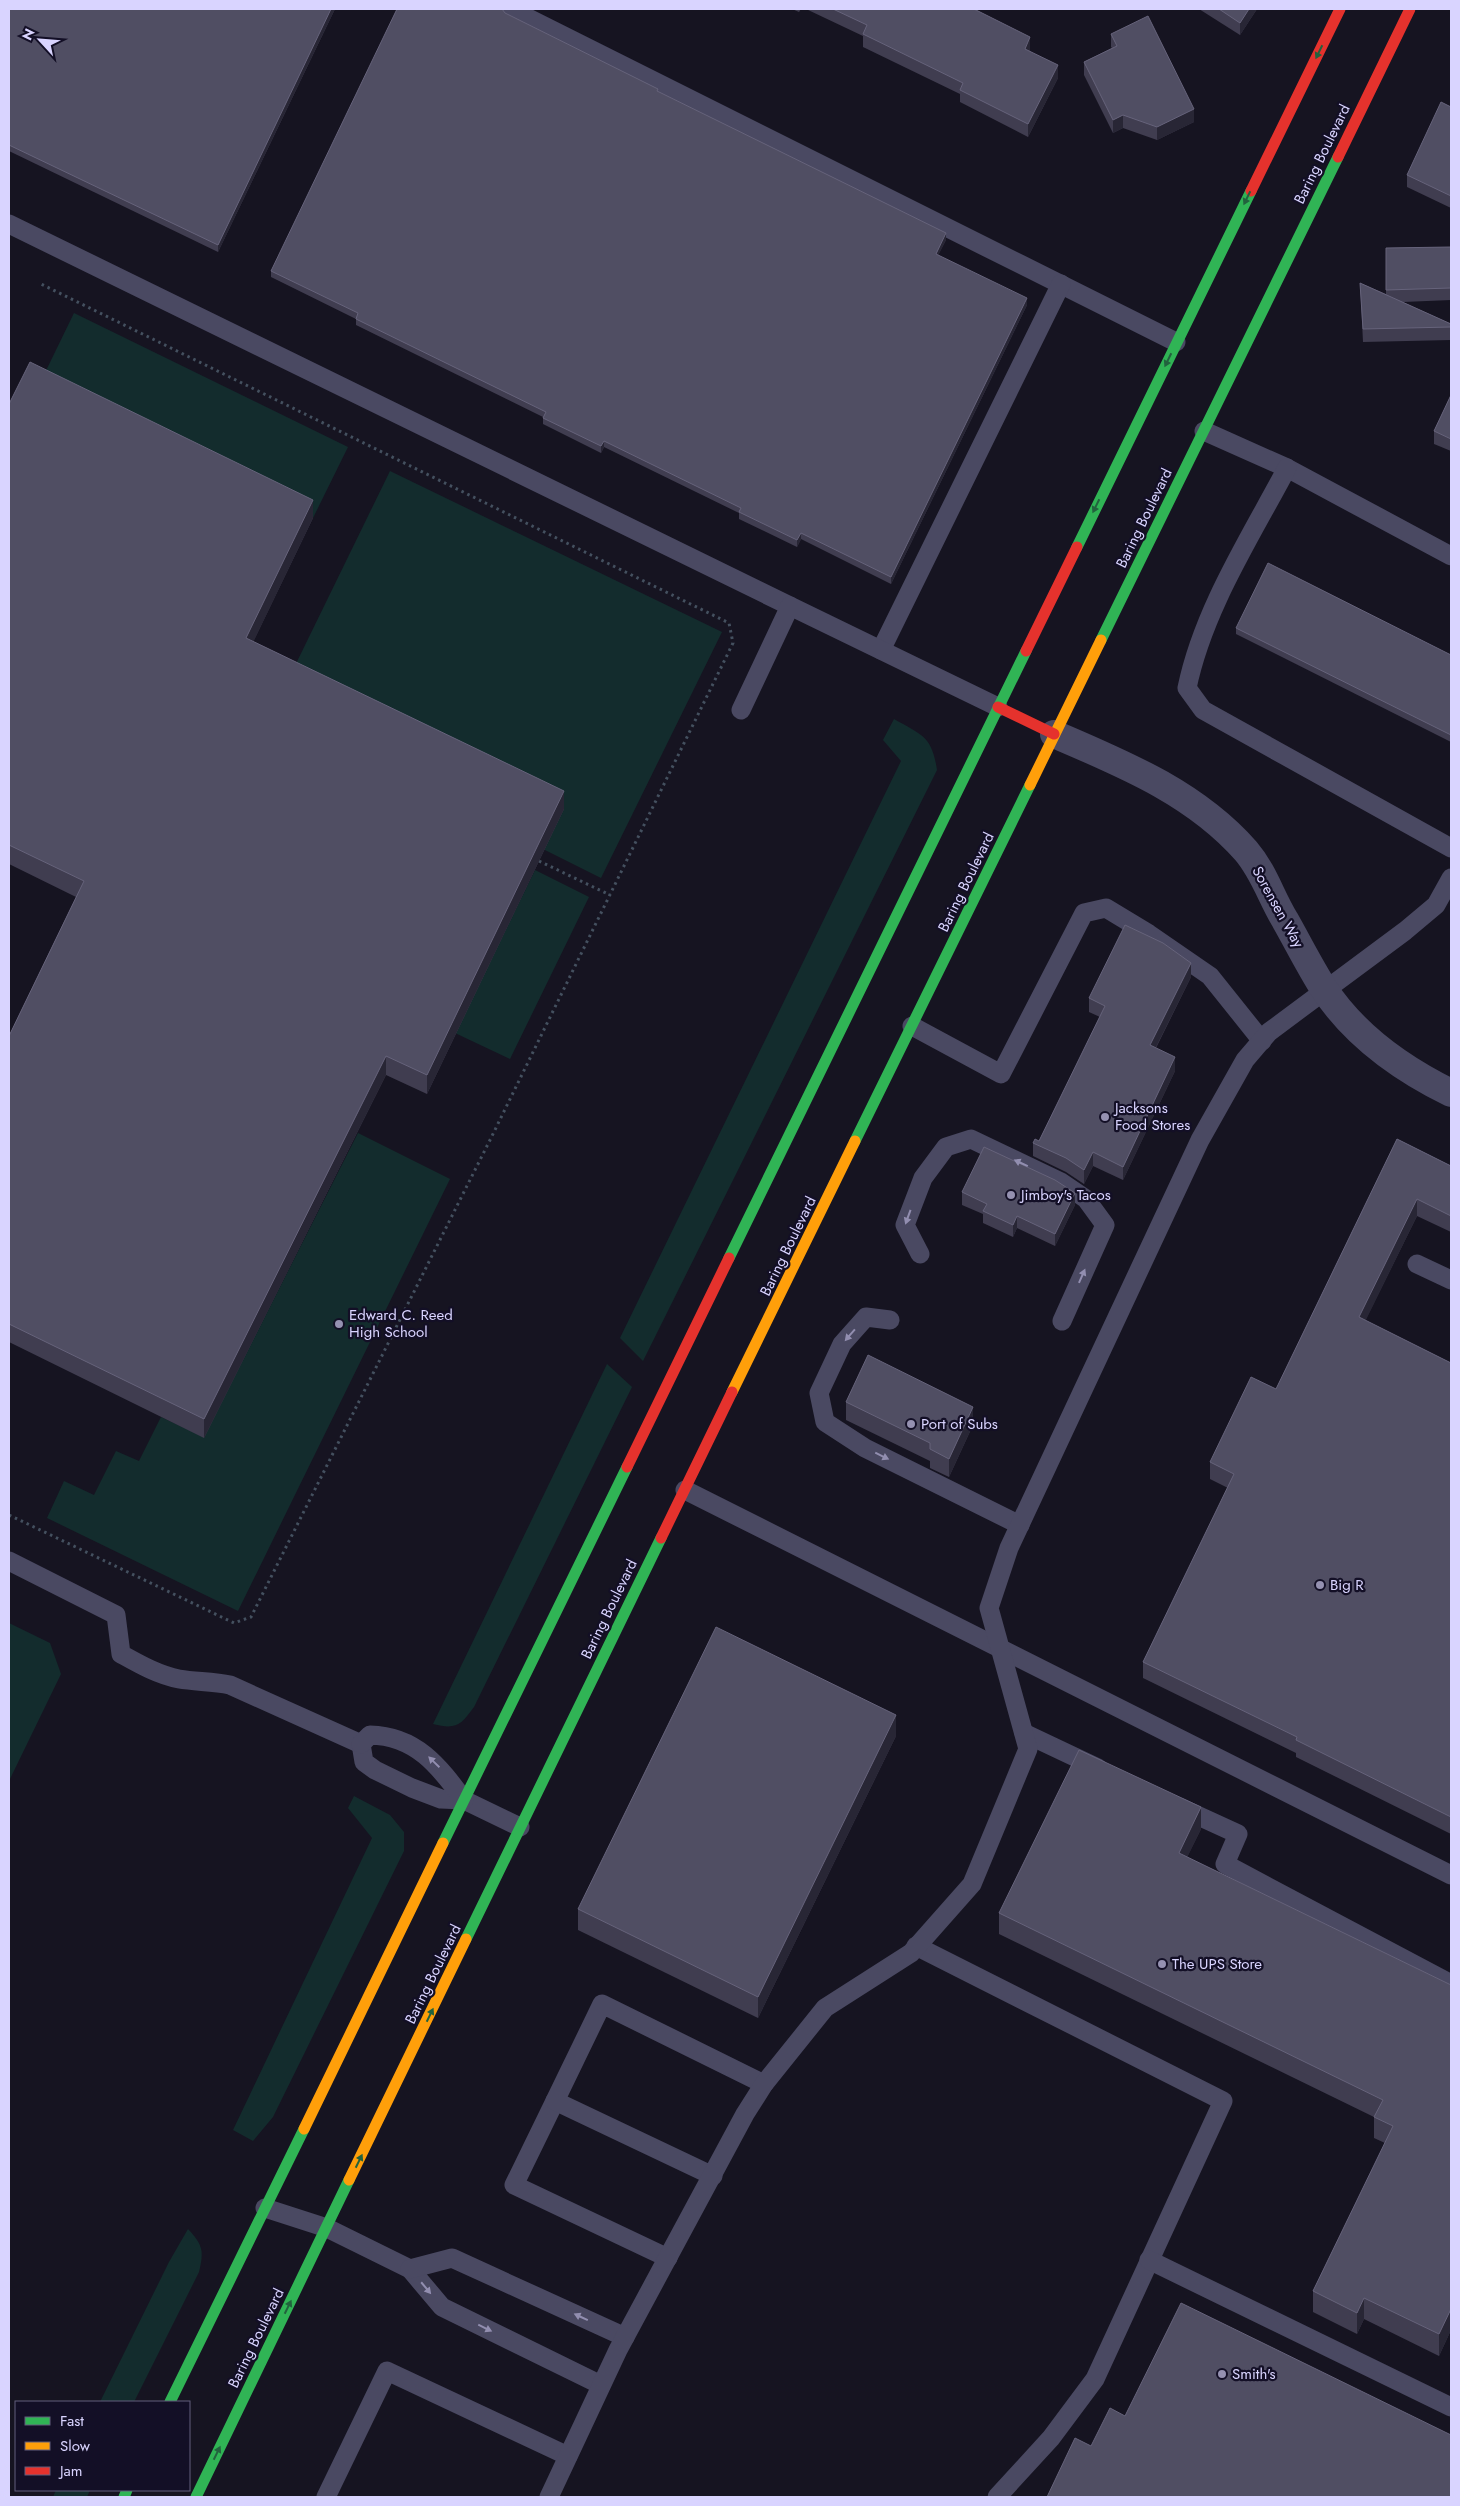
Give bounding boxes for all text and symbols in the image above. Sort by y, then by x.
north arrow [15,15,65,65]
text: N [17,25,40,44]
one-way arrow [1315,45,1323,60]
street label: Baring Boulevard [1288,100,1356,208]
one-way arrow [1243,191,1251,205]
one-way arrow [1163,353,1171,367]
street label: Baring Boulevard [1110,464,1178,572]
one-way arrow [1092,498,1100,513]
street label: Baring Boulevard [932,828,1000,936]
street label: Sorensen Way [1247,862,1310,952]
place label: Jacksons Food Stores [1113,1097,1190,1136]
marker: Jacksons Food Stores [1099,1111,1111,1123]
one-way arrow [1014,1159,1029,1168]
place label: Jimboy's Tacos [1019,1184,1111,1206]
marker: Jimboy's Tacos [1005,1189,1017,1201]
street label: Baring Boulevard [754,1192,822,1300]
one-way arrow [904,1209,911,1224]
one-way arrow [1078,1269,1086,1283]
place label: Edward C. Reed High School [349,1304,453,1343]
marker: Edward C. Reed High School [333,1318,345,1330]
one-way arrow [844,1329,856,1341]
place label: Port of Subs [921,1413,998,1435]
marker: Port of Subs [905,1418,917,1430]
one-way arrow [875,1453,889,1461]
street label: Baring Boulevard [575,1555,643,1663]
place label: Big R [1330,1574,1364,1596]
marker: Big R [1314,1579,1326,1591]
one-way arrow [428,1756,440,1768]
street label: Baring Boulevard [399,1920,467,2028]
place label: The UPS Store [1172,1953,1262,1975]
marker: The UPS Store [1156,1958,1168,1970]
one-way arrow [426,2008,434,2022]
one-way arrow [355,2154,363,2168]
one-way arrow [420,2281,431,2294]
street label: Baring Boulevard [222,2284,290,2392]
one-way arrow [284,2300,292,2314]
one-way arrow [574,2313,588,2321]
one-way arrow [478,2324,493,2333]
place label: Smith's [1232,2363,1276,2385]
marker: Smith's [1216,2368,1228,2380]
legend [15,2401,190,2491]
text: Fast [60,2410,84,2432]
text: Slow [60,2435,91,2457]
one-way arrow [213,2446,221,2461]
text: Jam [58,2460,83,2482]

